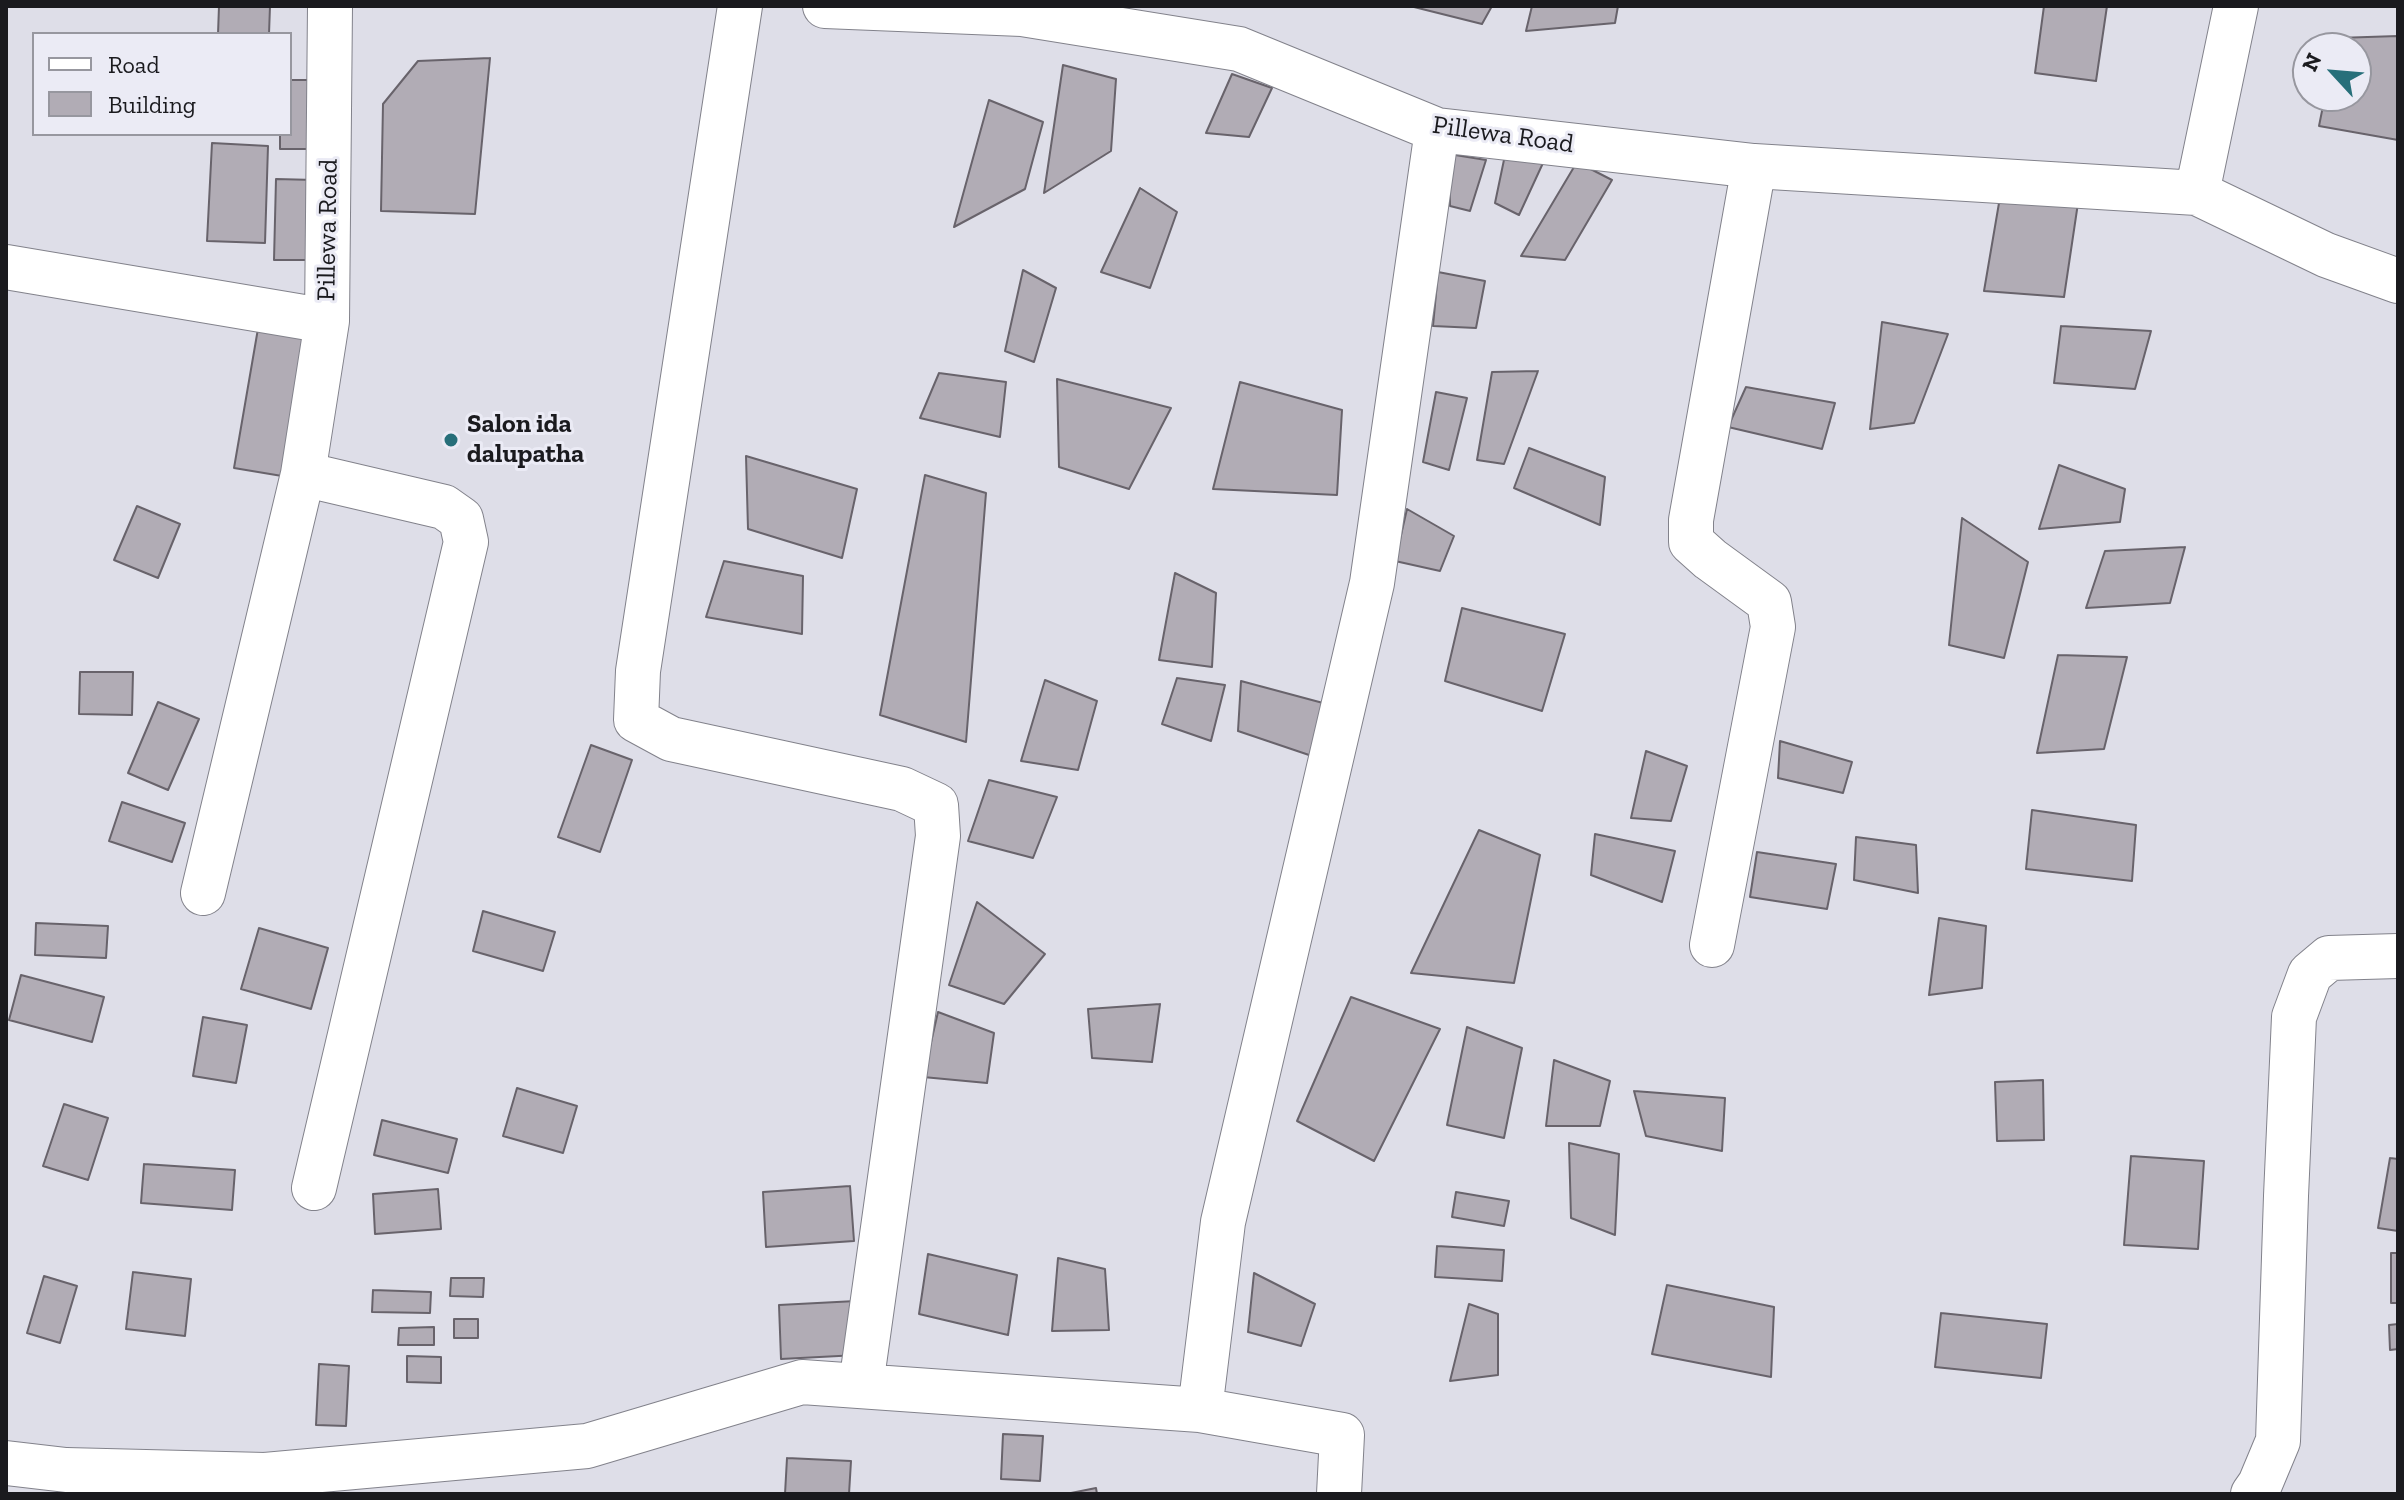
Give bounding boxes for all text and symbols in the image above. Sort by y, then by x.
legend [32,32,292,136]
north arrow [2292,32,2372,112]
text: N [2296,49,2328,76]
text: Road [108,50,160,79]
text: Building [108,90,196,119]
street label: Pillewa Road [1430,110,1576,160]
street label: Pillewa Road [311,159,345,301]
place label: Salon ida dalupatha [467,409,584,470]
marker: Salon ida dalupatha [442,431,460,449]

